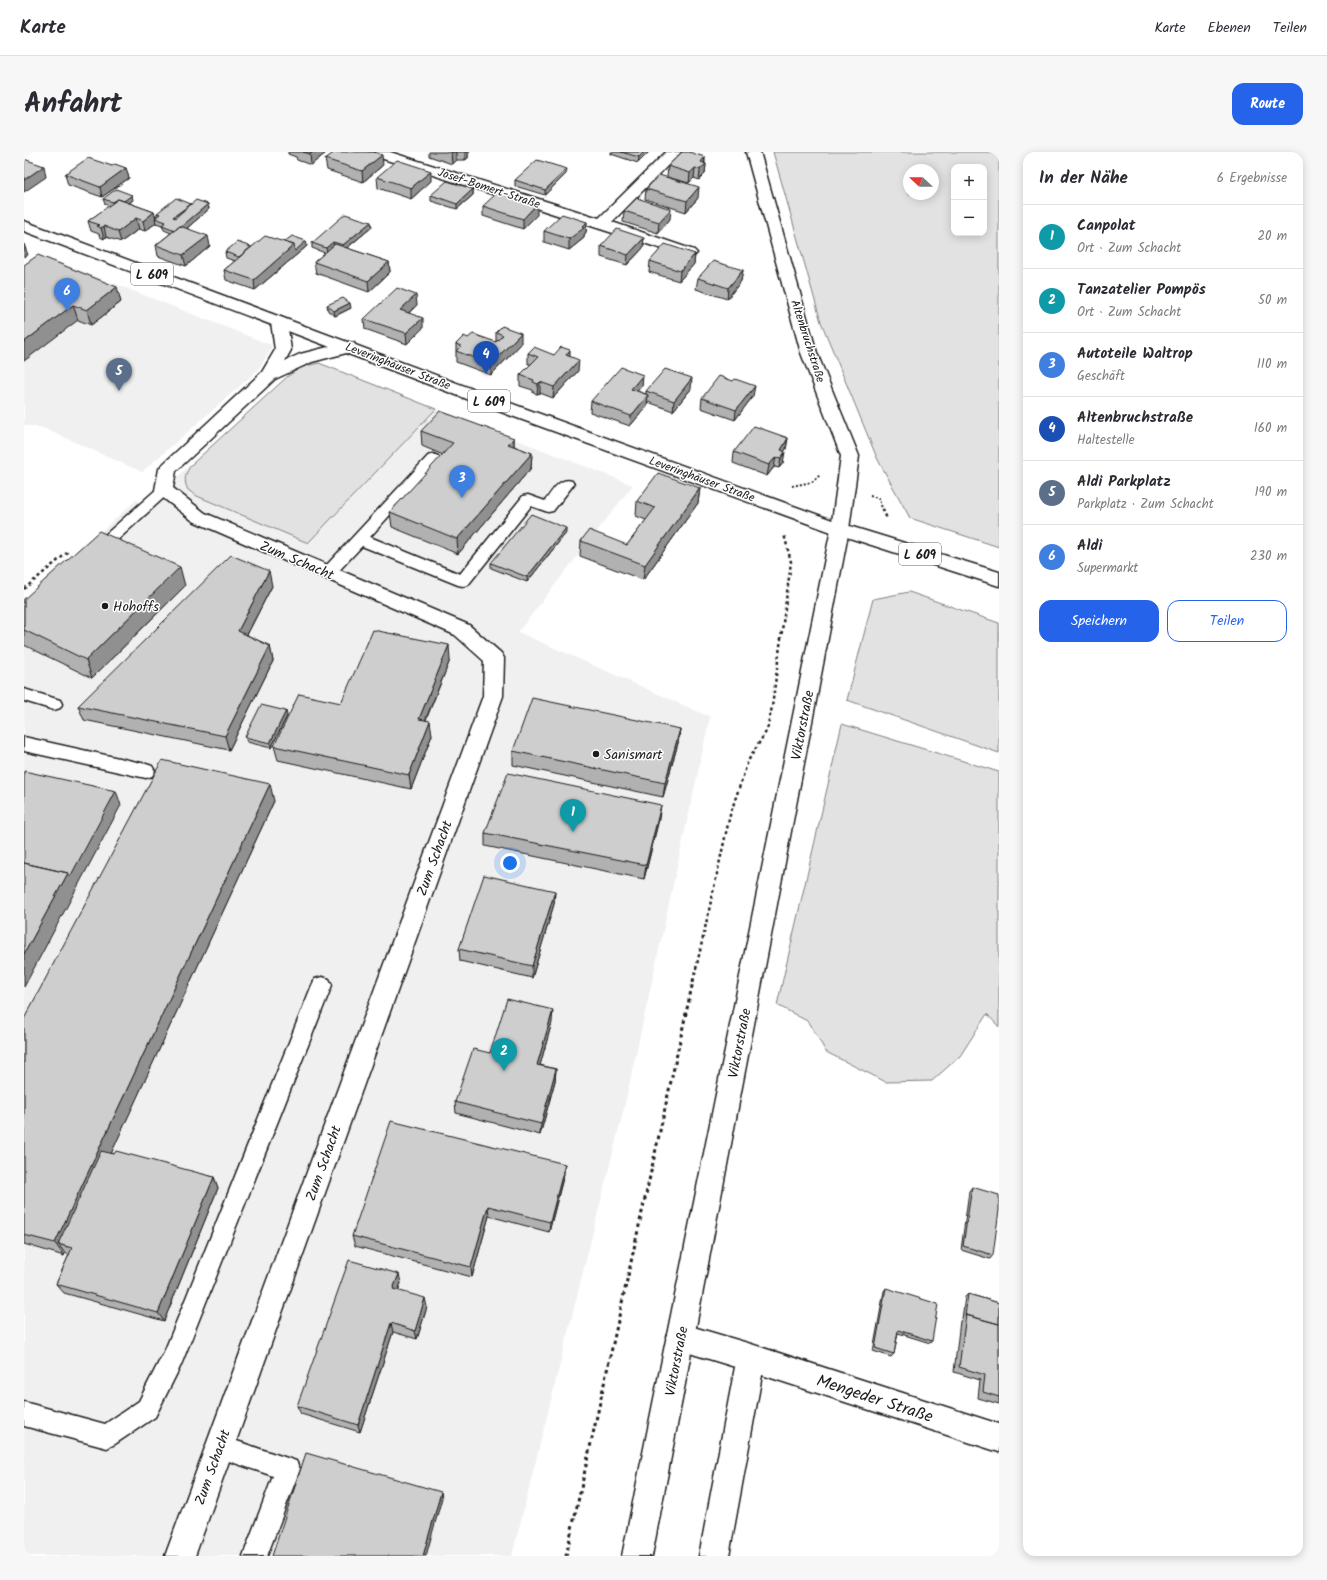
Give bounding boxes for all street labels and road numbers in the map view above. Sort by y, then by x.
street label: Josef-Bomert-Straße [435,163,543,214]
road number: L 609 [131,263,173,285]
street label: Altenbruchstraße [785,297,830,386]
street label: Leveringhäuser Straße [342,338,454,396]
road number: L 609 [468,390,510,412]
street label: Leveringhäuser Straße [646,451,758,508]
street label: Zum Schacht [256,535,338,587]
road number: L 609 [899,543,941,565]
street label: Viktorstraße [785,688,821,762]
street label: Zum Schacht [411,817,459,899]
street label: Viktorstraße [722,1006,758,1080]
street label: Zum Schacht [300,1122,348,1204]
street label: Viktorstraße [659,1324,695,1398]
street label: Mengeder Straße [813,1368,937,1431]
street label: Zum Schacht [189,1426,237,1508]

